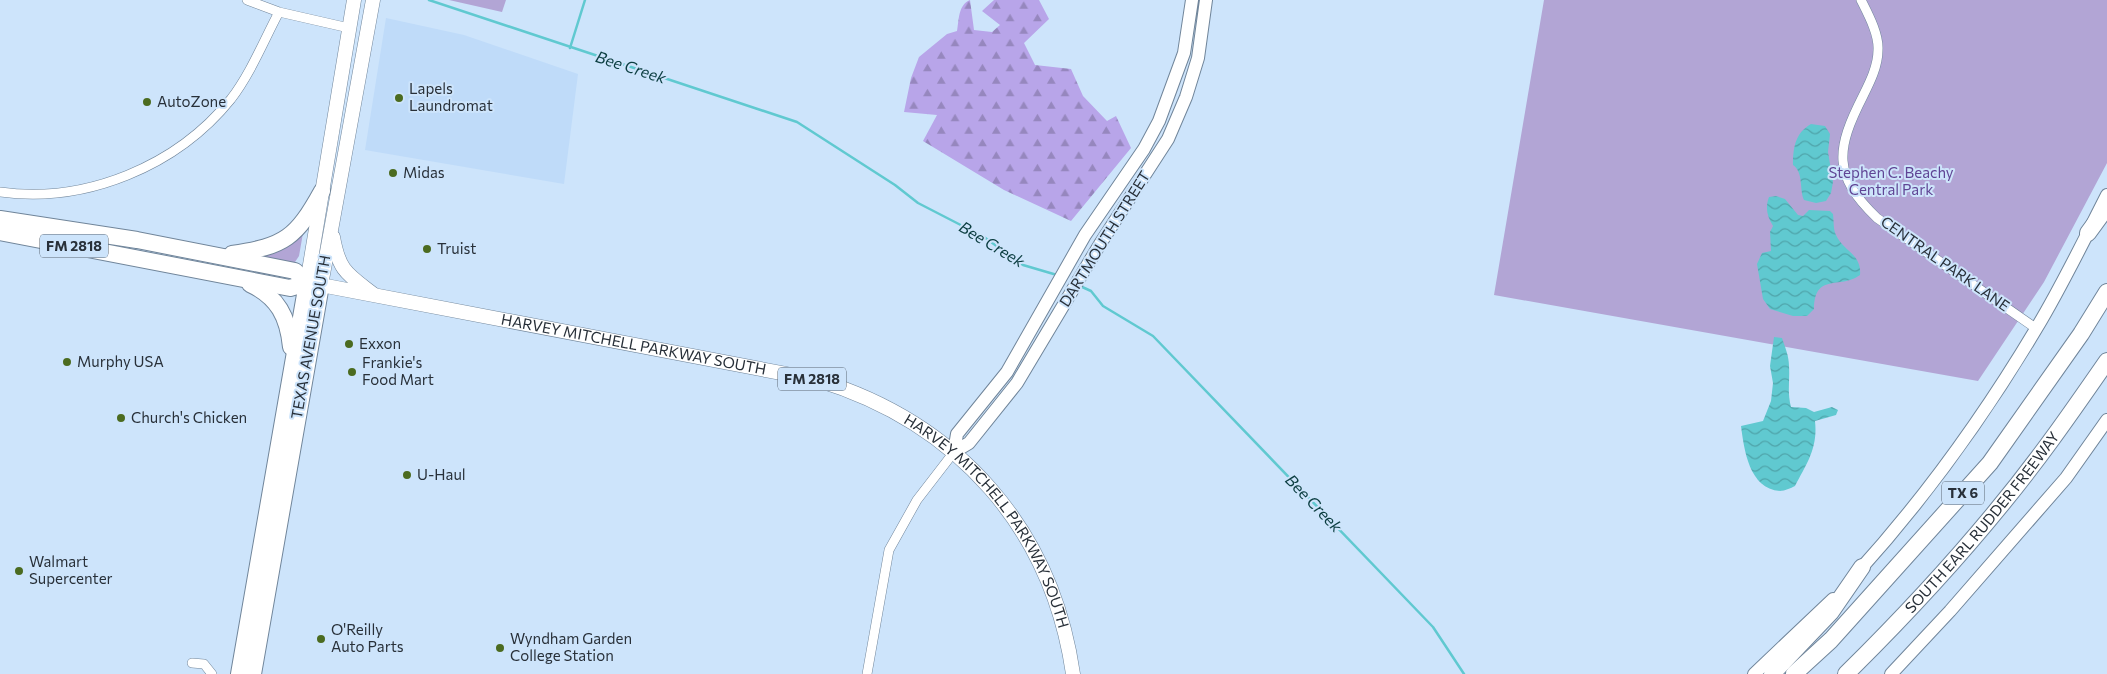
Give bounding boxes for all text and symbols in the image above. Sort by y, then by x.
water label: Bee Creek [594,46,669,87]
place label: Lapels Laundromat [409,79,493,114]
place label: AutoZone [157,92,226,110]
marker: Lapels Laundromat [393,92,405,104]
marker: AutoZone [141,96,153,108]
place label: Midas [403,163,445,181]
park label: Stephen C. Beachy Central Park [1828,163,1954,198]
marker: Midas [387,167,399,179]
street label: DARTMOUTH STREET [1055,167,1153,310]
street label: CENTRAL PARK LANE [1878,212,2014,315]
water label: Bee Creek [956,217,1029,271]
road number: FM 2818 [40,235,108,258]
place label: Truist [437,239,477,257]
marker: Truist [421,243,433,255]
street label: TEXAS AVENUE SOUTH [287,253,333,420]
street label: HARVEY MITCHELL PARKWAY SOUTH [500,310,768,378]
place label: Exxon [359,334,401,352]
marker: Exxon [343,338,355,350]
place label: Murphy USA [77,352,164,370]
place label: Frankie's Food Mart [362,353,434,388]
marker: Murphy USA [61,356,73,368]
marker: Frankie's Food Mart [346,366,358,378]
road number: FM 2818 [778,368,846,390]
place label: Church's Chicken [131,408,247,426]
street label: HARVEY MITCHELL PARKWAY SOUTH [901,410,1073,630]
marker: Church's Chicken [115,412,127,424]
street label: SOUTH EARL RUDDER FREEWAY [1901,428,2062,616]
place label: U-Haul [417,465,466,483]
marker: U-Haul [401,469,413,481]
water label: Bee Creek [1282,470,1347,536]
road number: TX 6 [1942,482,1984,504]
place label: Walmart Supercenter [29,552,113,587]
marker: Walmart Supercenter [13,565,25,577]
place label: O'Reilly Auto Parts [331,620,404,655]
place label: Wyndham Garden College Station [510,629,632,664]
marker: O'Reilly Auto Parts [315,633,327,645]
marker: Wyndham Garden College Station [494,642,506,654]

